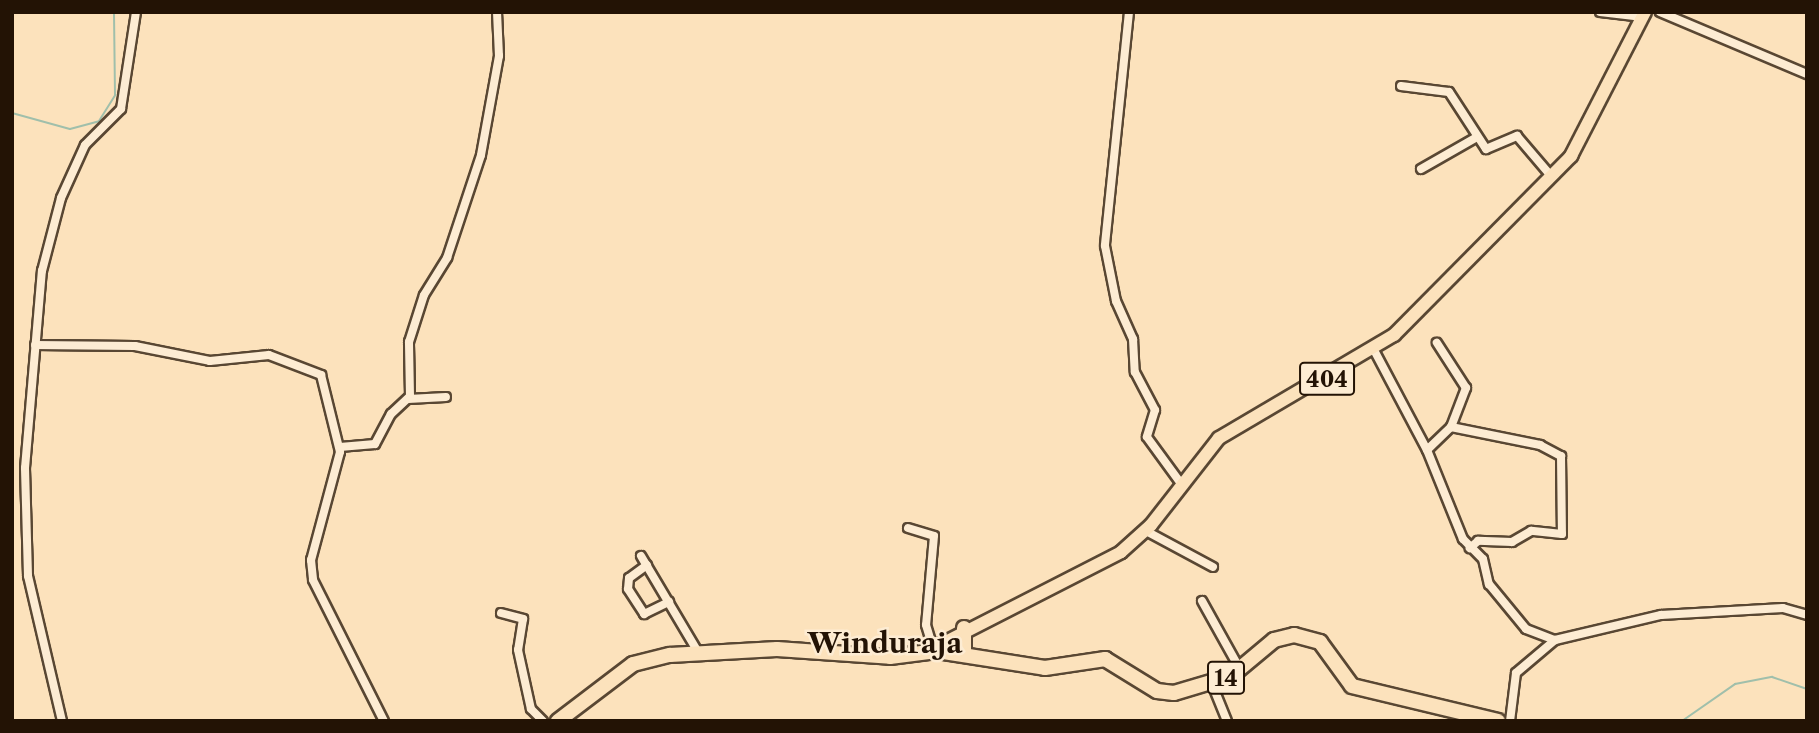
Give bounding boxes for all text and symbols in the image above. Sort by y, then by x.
road number: 404 [1299,360,1355,398]
district label: Winduraja [808,626,962,660]
road number: 14 [1207,658,1245,698]

